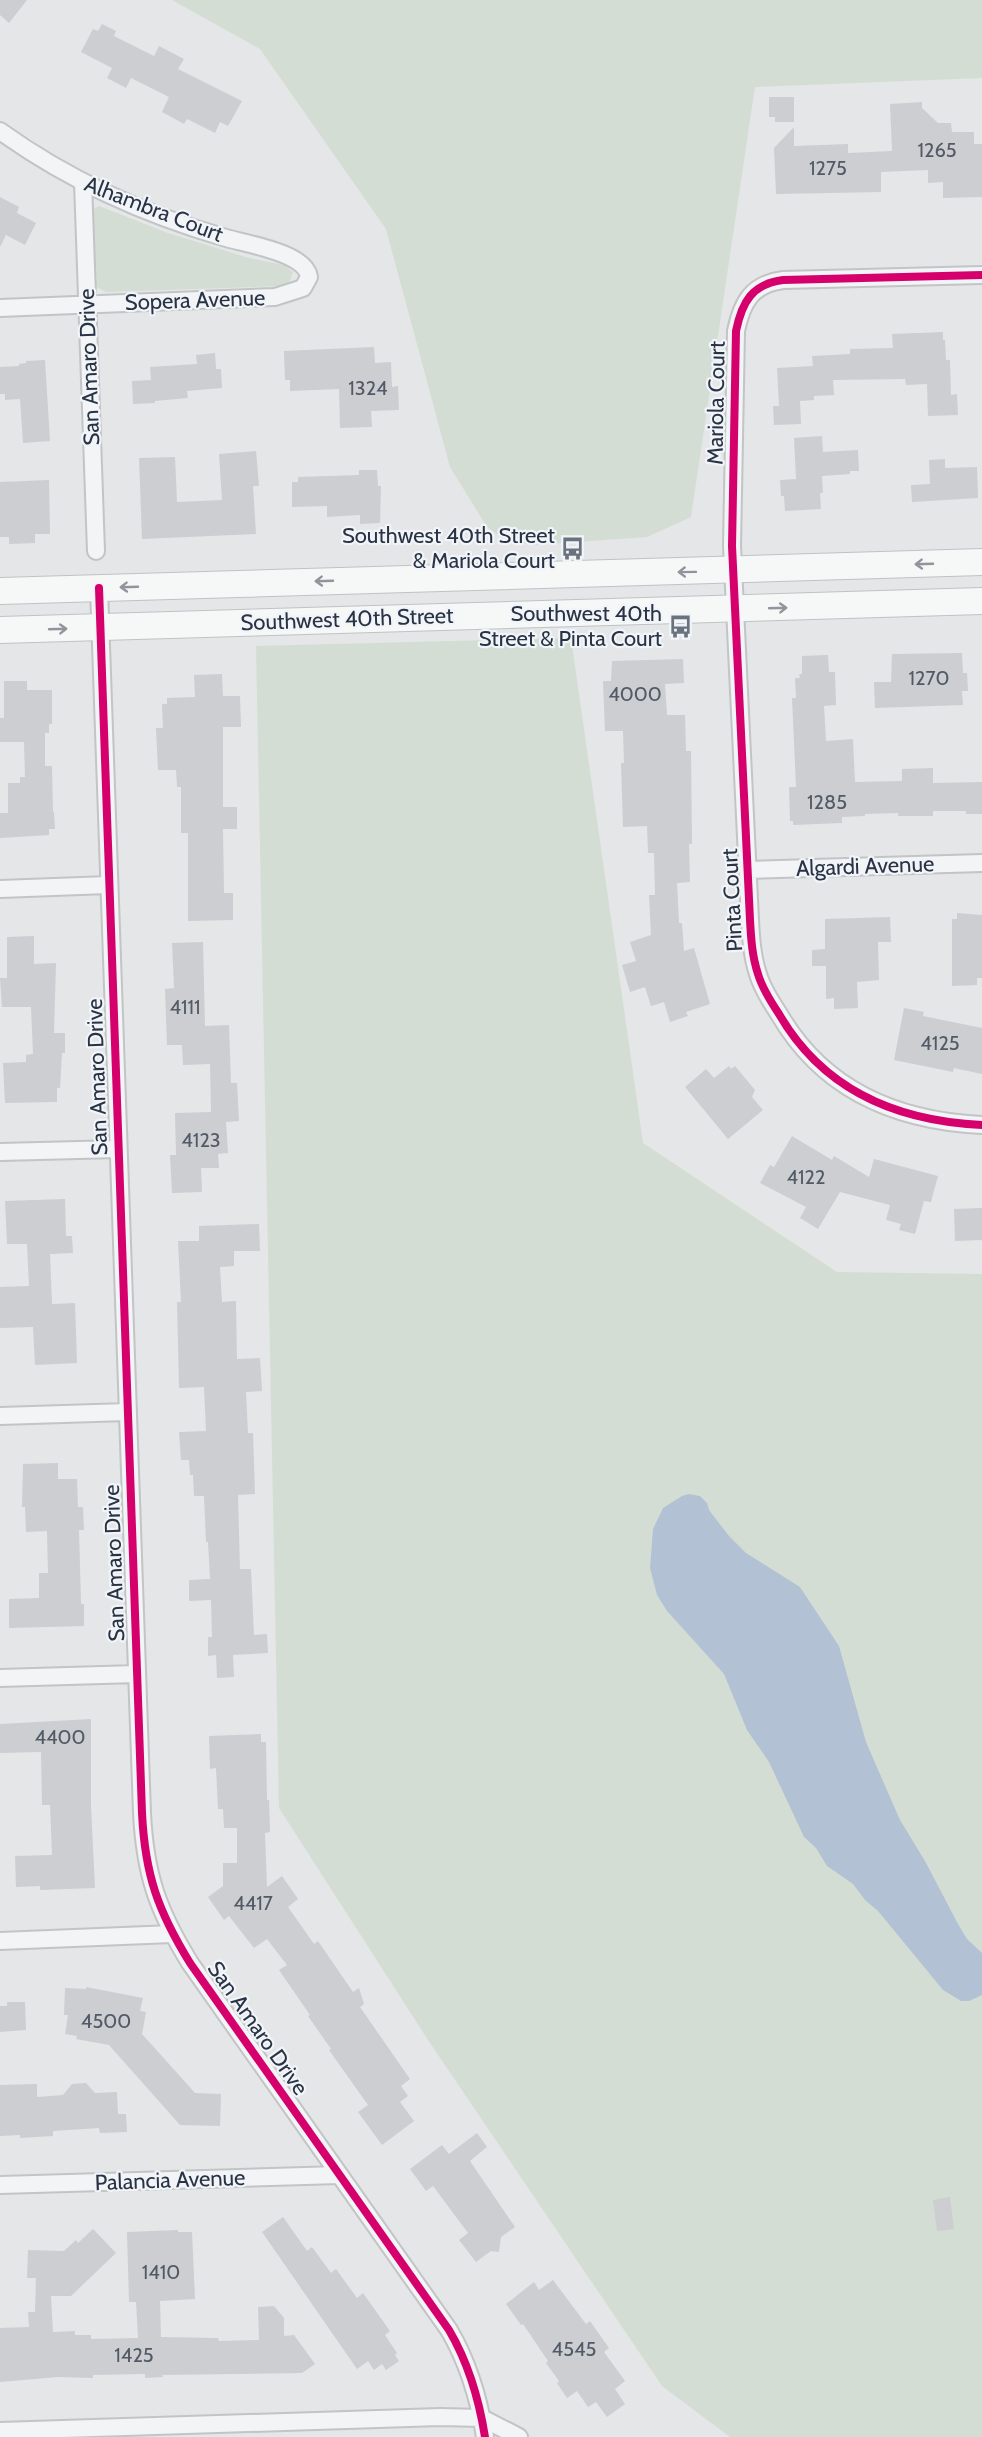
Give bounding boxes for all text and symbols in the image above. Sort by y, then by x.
house number: 1265 [917,138,957,162]
house number: 1275 [809,156,847,180]
street label: Alhambra Court [81,170,228,248]
street label: Sopera Avenue [124,284,266,316]
street label: San Amaro Drive [73,288,105,446]
street label: Mariola Court [701,340,731,465]
house number: 1324 [348,376,388,400]
place label: Southwest 40th Street & Mariola Court [342,522,556,574]
bus stop icon: Southwest 40th Street & Mariola Court [560,535,586,561]
one-way arrow [914,558,934,569]
one-way arrow [677,566,697,577]
one-way arrow [314,575,334,587]
one-way arrow [119,581,139,593]
place label: Southwest 40th Street & Pinta Court [479,600,663,652]
street label: Southwest 40th Street [240,602,455,636]
one-way arrow [768,602,788,613]
bus stop icon: Southwest 40th Street & Pinta Court [667,613,693,639]
one-way arrow [48,623,68,634]
house number: 1270 [909,666,949,690]
house number: 4000 [608,682,662,706]
house number: 1285 [807,790,847,814]
street label: Pinta Court [716,847,748,952]
street label: Algardi Avenue [795,850,935,882]
house number: 4111 [169,995,201,1019]
street label: San Amaro Drive [81,998,113,1156]
house number: 4125 [920,1031,960,1055]
house number: 4123 [181,1128,221,1152]
house number: 4122 [786,1165,826,1189]
street label: San Amaro Drive [98,1484,130,1642]
house number: 4400 [34,1725,86,1749]
house number: 4417 [233,1891,273,1915]
street label: San Amaro Drive [202,1956,314,2100]
house number: 4500 [81,2009,131,2033]
street label: Palancia Avenue [94,2164,246,2196]
house number: 1410 [142,2260,180,2284]
house number: 4545 [552,2337,596,2361]
house number: 1425 [114,2343,154,2367]

